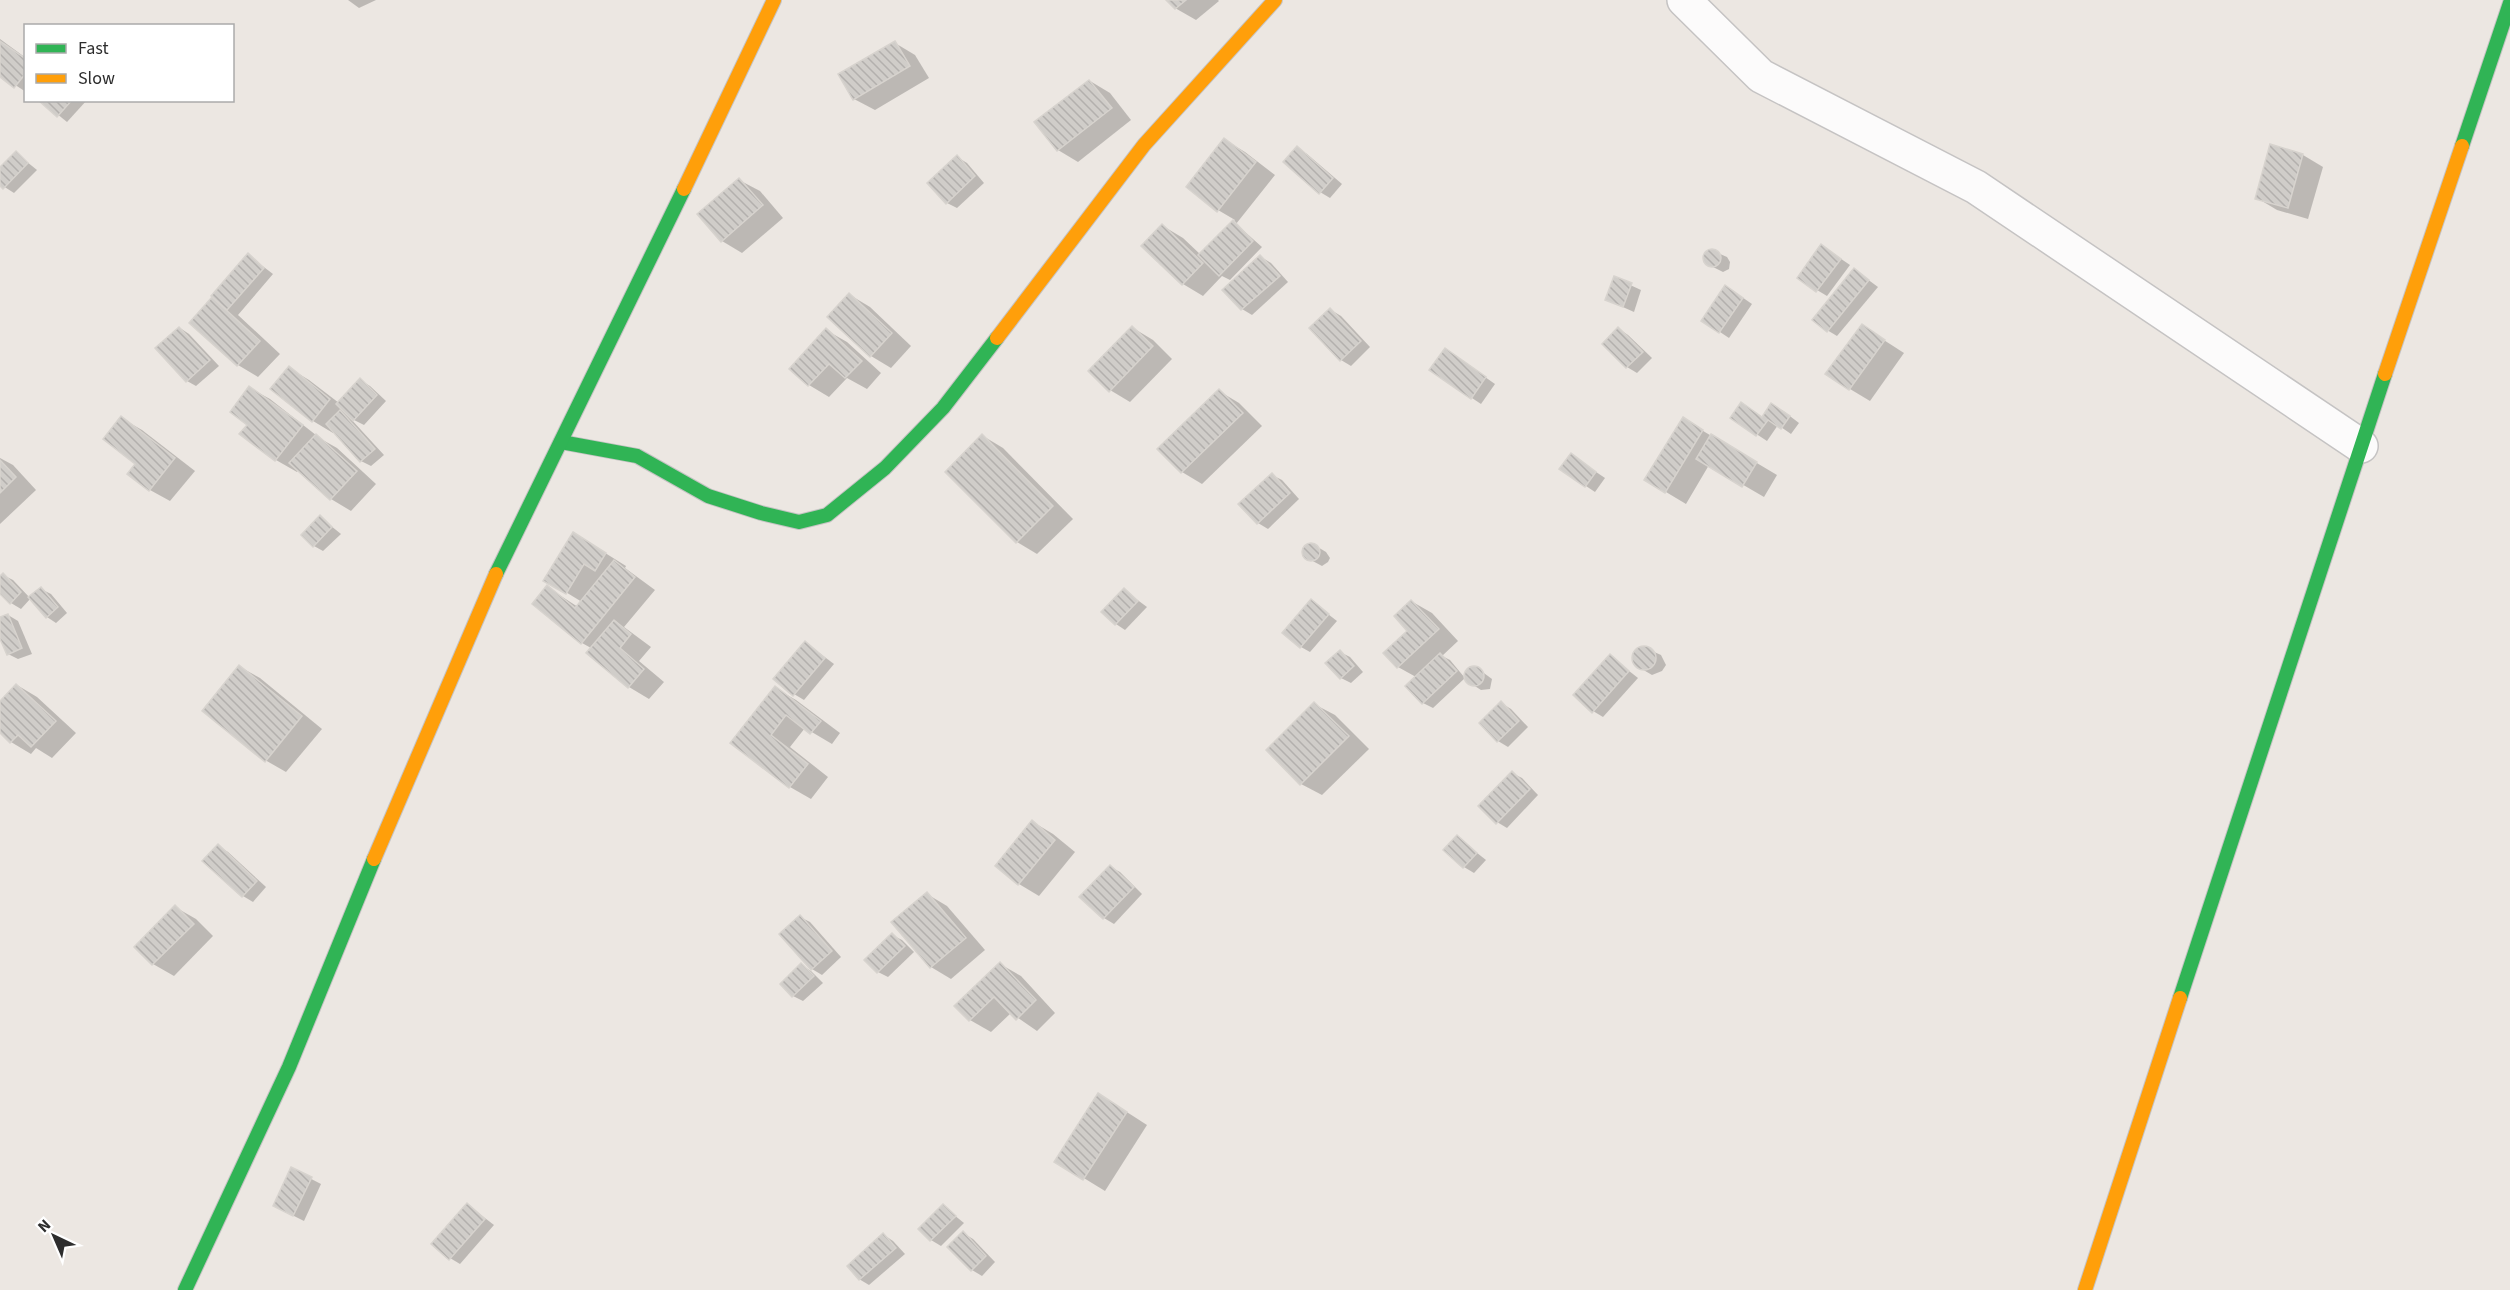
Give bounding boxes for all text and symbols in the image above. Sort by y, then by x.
legend [24,24,234,102]
text: Fast [78,36,109,61]
text: Slow [78,66,115,91]
north arrow [24,1206,84,1266]
text: N [33,1214,56,1238]

